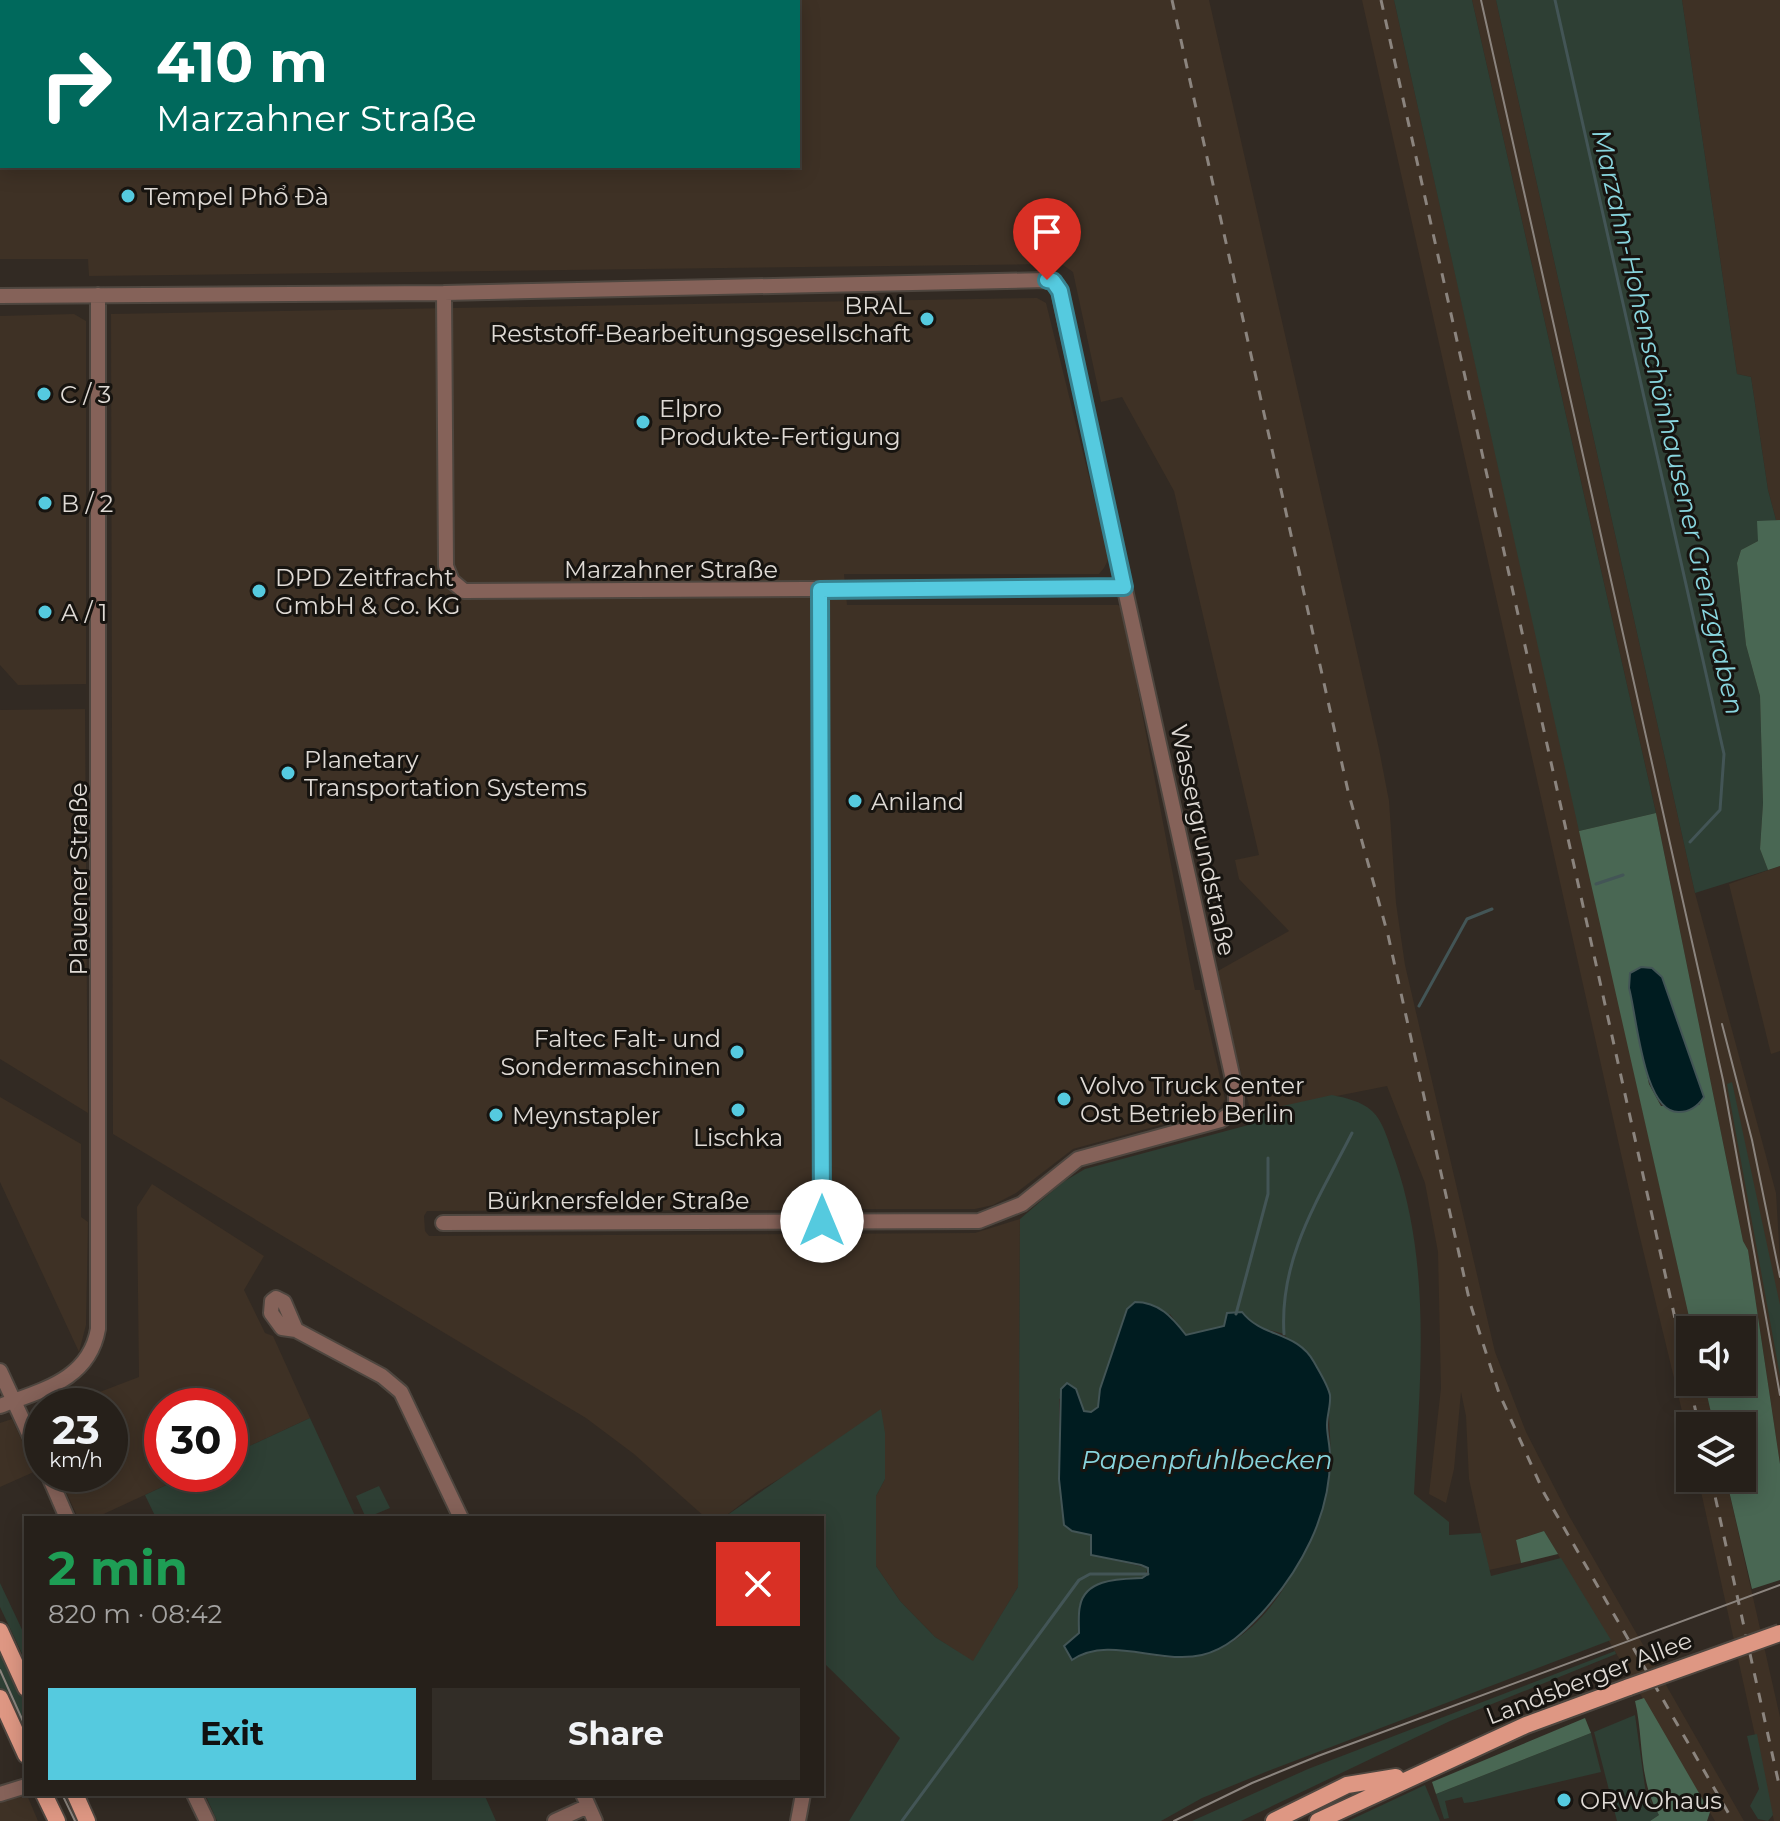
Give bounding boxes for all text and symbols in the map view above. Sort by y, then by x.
text: 410 m [156,28,328,96]
icon: right [24,32,128,136]
text: Marzahner Straße [156,96,477,140]
water label: Marzahn-Hohenschönhausener Grenzgraben [1585,126,1751,718]
place label: Tempel Phổ Đà [144,182,329,211]
marker: Tempel Phổ Đà [119,187,137,205]
pin [1013,198,1081,280]
icon: arrive [1025,210,1069,254]
place label: BRAL Reststoff-Bearbeitungsgesellschaft [490,291,911,348]
marker: BRAL Reststoff-Bearbeitungsgesellschaft [918,310,936,328]
place label: C / 3 [60,380,111,409]
marker: C / 3 [35,385,53,403]
place label: Elpro Produkte-Fertigung [659,394,901,451]
marker: Elpro Produkte-Fertigung [634,413,652,431]
place label: B / 2 [61,489,113,518]
marker: B / 2 [36,494,54,512]
street label: Marzahner Straße [564,555,778,584]
place label: DPD Zeitfracht GmbH & Co. KG [275,563,461,620]
marker: DPD Zeitfracht GmbH & Co. KG [250,582,268,600]
place label: A / 1 [61,598,108,627]
marker: A / 1 [36,603,54,621]
street label: Wassergrundstraße [1164,721,1242,959]
place label: Planetary Transportation Systems [304,745,587,802]
marker: Planetary Transportation Systems [279,764,297,782]
street label: Plauener Straße [64,783,93,975]
place label: Aniland [871,787,964,816]
marker: Aniland [846,792,864,810]
place label: Faltec Falt- und Sondermaschinen [500,1024,721,1081]
marker: Faltec Falt- und Sondermaschinen [728,1043,746,1061]
place label: Volvo Truck Center Ost Betrieb Berlin [1080,1071,1305,1128]
marker: Volvo Truck Center Ost Betrieb Berlin [1055,1090,1073,1108]
place label: Meynstapler [512,1101,660,1130]
marker: Lischka [729,1101,747,1119]
marker: Meynstapler [487,1106,505,1124]
place label: Lischka [693,1123,783,1152]
position arrow [780,1179,864,1263]
street label: Bürknersfelder Straße [486,1186,750,1215]
map controls [1676,1316,1756,1492]
button: sound [1676,1316,1756,1396]
speed limit sign: 30 [144,1388,248,1492]
text: 23 [52,1405,100,1454]
button: layers [1676,1412,1756,1492]
water label: Papenpfuhlbecken [1081,1444,1333,1476]
text: km/h [49,1448,103,1472]
text: 2 min [48,1539,188,1597]
button: close [716,1542,800,1626]
text: 820 m · 08:42 [48,1598,222,1630]
street label: Landsberger Allee [1482,1625,1696,1731]
button: Exit [48,1688,416,1780]
button: Share [432,1688,800,1780]
place label: ORWOhaus [1580,1786,1722,1815]
marker: ORWOhaus [1555,1791,1573,1809]

